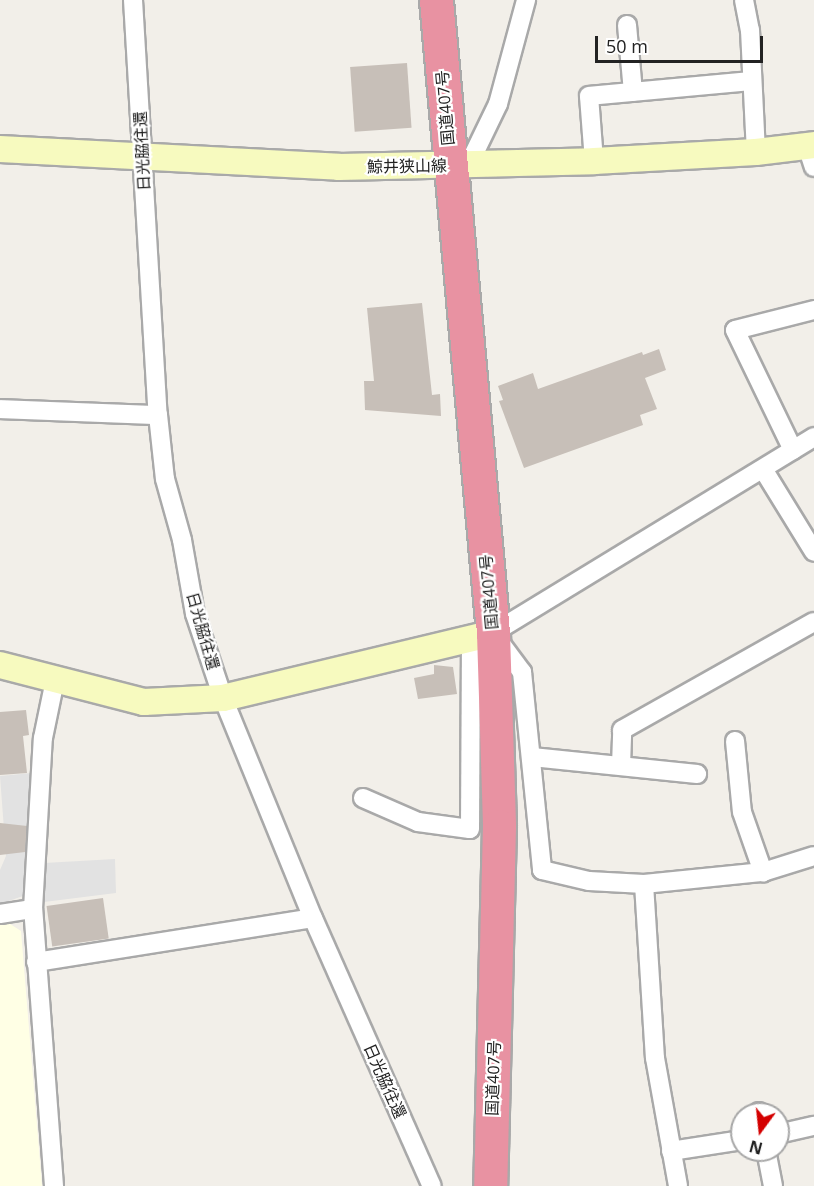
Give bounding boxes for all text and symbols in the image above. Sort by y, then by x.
scale bar [598,24,766,62]
text: 50 m [606,34,648,58]
street label: 国道407号 [432,70,458,146]
street label: 日光脇往還 [130,111,154,191]
street label: 鯨井狭山線 [367,156,447,176]
street label: 国道407号 [476,554,502,630]
street label: 日光脇往還 [183,590,223,672]
street label: 国道407号 [482,1040,504,1116]
street label: 日光脇往還 [360,1041,410,1121]
north arrow [730,1102,790,1162]
text: N [747,1135,765,1160]

